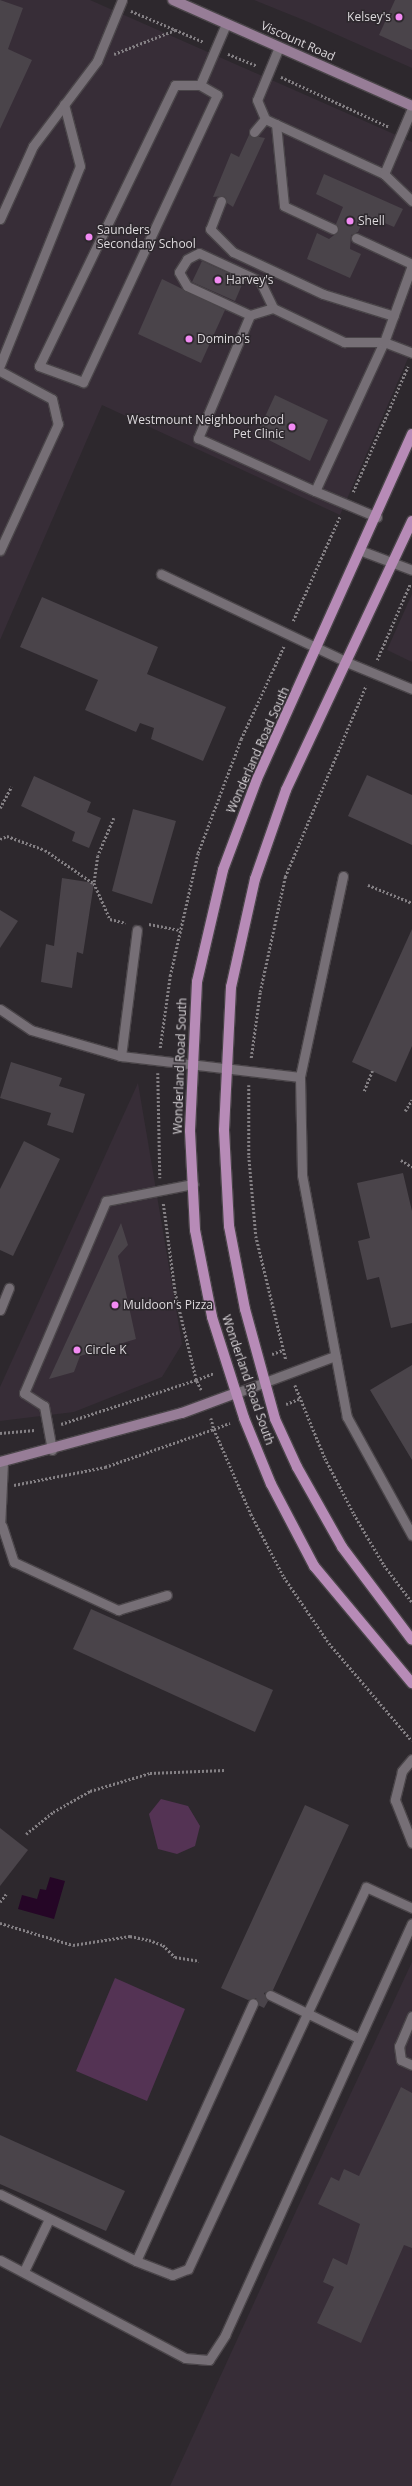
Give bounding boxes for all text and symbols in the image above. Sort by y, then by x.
place label: Kelsey's [347,10,391,24]
marker: Kelsey's [394,12,404,22]
street label: Viscount Road [259,18,337,64]
place label: Shell [358,214,385,228]
marker: Shell [345,216,355,226]
place label: Saunders Secondary School [97,223,196,251]
marker: Saunders Secondary School [84,232,94,242]
place label: Harvey's [226,273,274,287]
marker: Harvey's [213,275,223,285]
place label: Domino's [197,332,250,346]
marker: Domino's [184,334,194,344]
place label: Westmount Neighbourhood Pet Clinic [127,413,284,441]
marker: Westmount Neighbourhood Pet Clinic [287,422,297,432]
street label: Wonderland Road South [224,685,292,815]
street label: Wonderland Road South [170,997,190,1135]
place label: Muldoon's Pizza [123,1298,213,1312]
marker: Muldoon's Pizza [110,1300,120,1310]
street label: Wonderland Road South [219,1313,277,1447]
place label: Circle K [85,1343,126,1357]
marker: Circle K [72,1345,82,1355]

